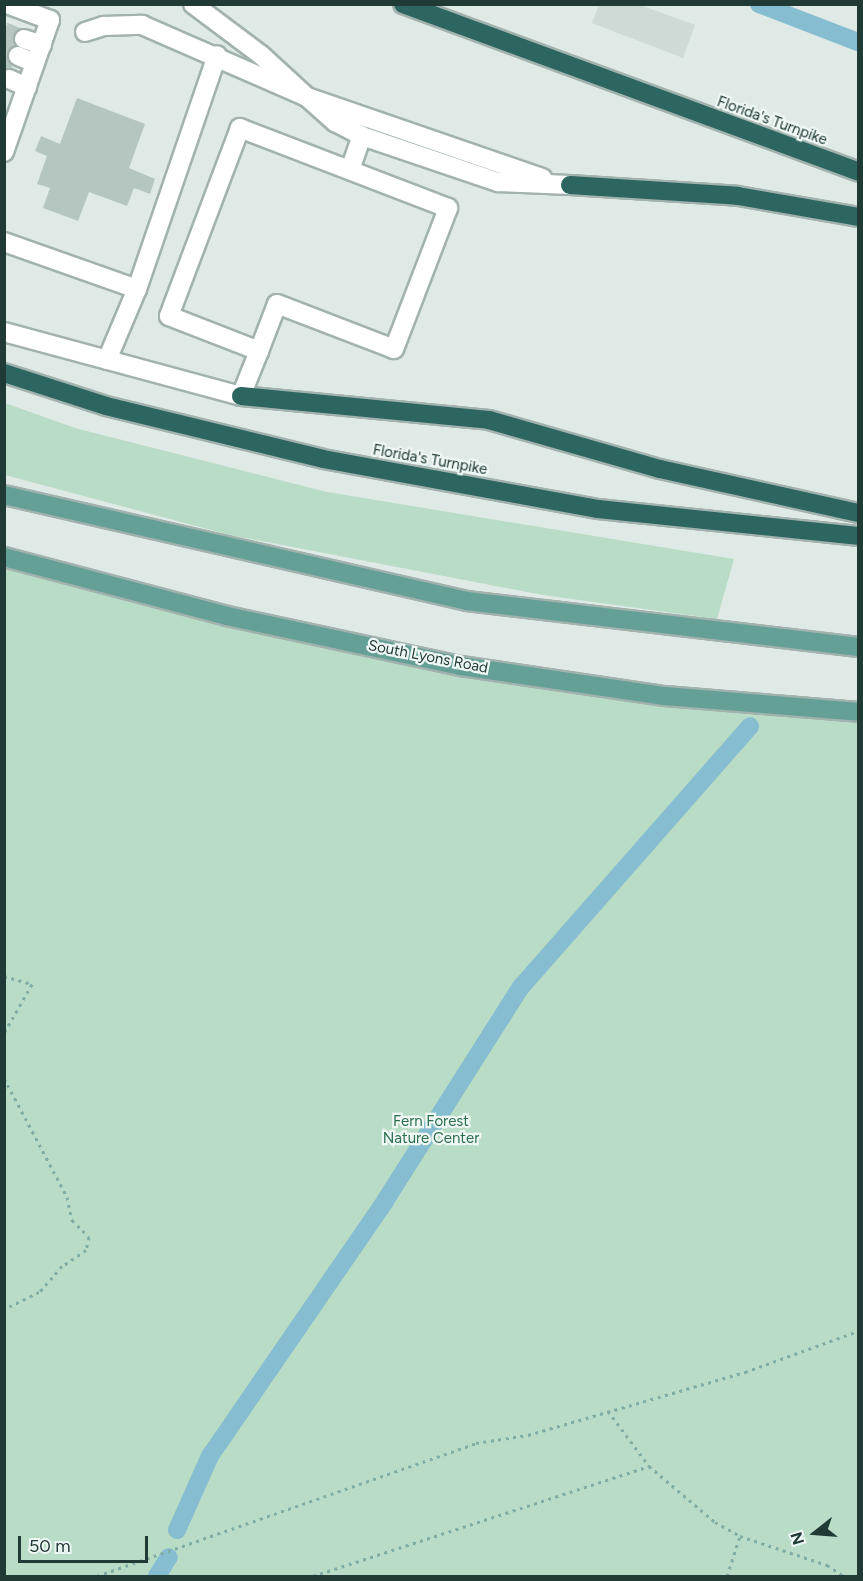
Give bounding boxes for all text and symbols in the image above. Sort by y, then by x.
street label: Florida's Turnpike [714,93,830,149]
street label: Florida's Turnpike [371,441,489,479]
street label: South Lyons Road [367,637,489,677]
park label: Fern Forest Nature Center [383,1112,479,1147]
north arrow [785,1503,845,1563]
scale bar [21,1524,152,1562]
text: N [786,1530,808,1547]
text: 50 m [29,1535,71,1557]

